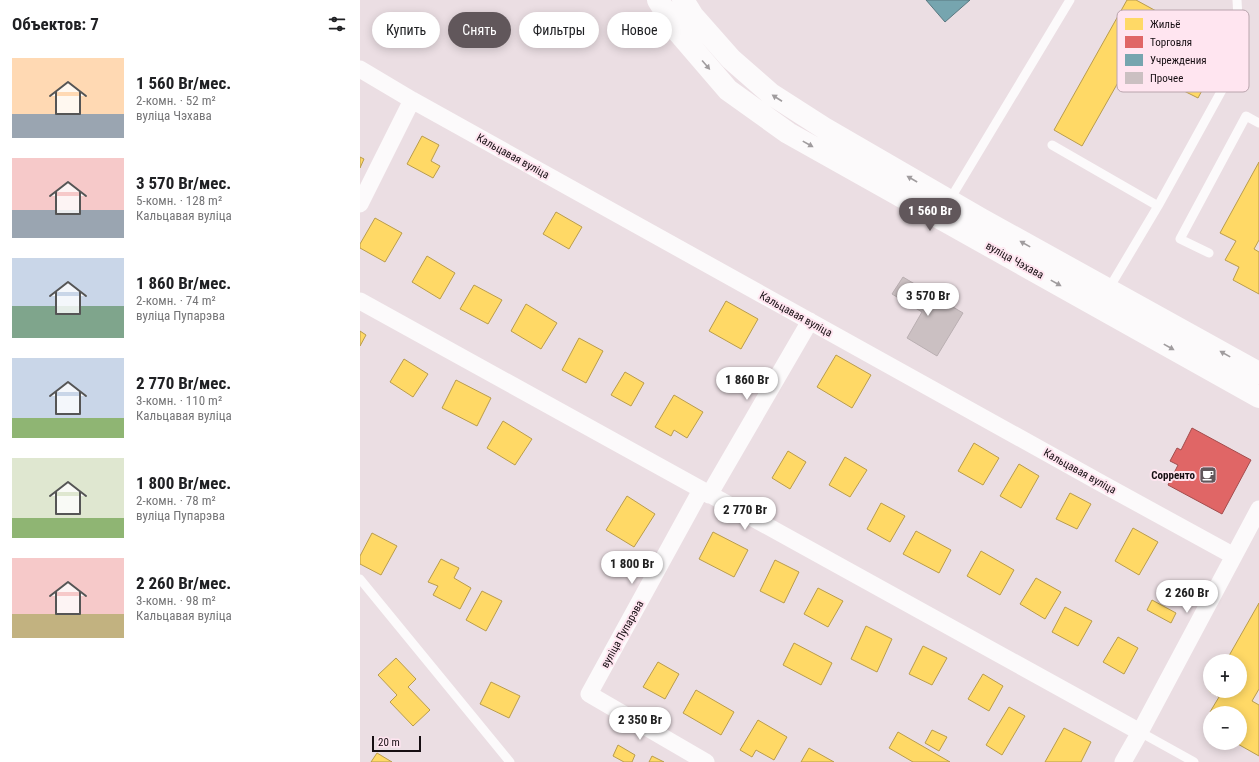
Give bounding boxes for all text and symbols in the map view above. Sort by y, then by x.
legend [1117,10,1249,92]
chip: Купить [372,12,440,48]
chip: Снять [448,12,511,48]
chip: Фильтры [519,12,599,48]
chip: Новое [607,12,672,48]
icon: filters [326,13,348,35]
text: Объектов: 7 [12,14,99,34]
text: Жильё [1150,18,1180,31]
text: Торговля [1150,36,1192,49]
text: Учреждения [1150,54,1207,67]
one-way arrow [702,59,711,70]
text: Прочее [1150,72,1183,85]
text: 1 560 Br/мес. [136,73,231,93]
icon: home [44,74,92,122]
text: 2-комн. · 52 m² [136,93,216,108]
one-way arrow [772,94,782,102]
text: вуліца Чэхава [136,108,212,123]
street label: Кальцавая вуліца [474,131,551,182]
one-way arrow [802,141,814,148]
text: 3 570 Br/мес. [136,173,231,193]
icon: home [44,174,92,222]
one-way arrow [907,176,918,183]
text: 5-комн. · 128 m² [136,193,222,208]
pin: 1 560 Br [889,198,971,232]
text: 1 560 Br [908,203,952,218]
text: Кальцавая вуліца [136,208,232,223]
street label: вуліца Чэхава [984,239,1046,282]
one-way arrow [1020,240,1031,247]
text: 1 860 Br/мес. [136,273,231,293]
icon: home [44,274,92,322]
one-way arrow [1050,280,1062,287]
pin: 3 570 Br [887,283,969,317]
text: 3 570 Br [906,288,950,303]
street label: Кальцавая вуліца [757,289,834,340]
text: 2-комн. · 74 m² [136,293,216,308]
text: вуліца Пупарэва [136,308,225,323]
one-way arrow [1163,343,1175,350]
one-way arrow [1219,351,1231,358]
pin: 1 860 Br [706,367,788,401]
text: 1 860 Br [725,372,769,387]
text: 2 770 Br/мес. [136,373,231,393]
icon: home [44,374,92,422]
text: 3-комн. · 110 m² [136,393,222,408]
text: Кальцавая вуліца [136,408,232,423]
street label: Кальцавая вуліца [1041,446,1118,497]
cafe icon: Сорренто [1198,465,1218,485]
place label: Сорренто [1151,469,1196,482]
text: 1 800 Br/мес. [136,473,231,493]
icon: home [44,474,92,522]
text: 2-комн. · 78 m² [136,493,216,508]
pin: 2 770 Br [704,497,786,531]
text: 2 770 Br [723,502,767,517]
text: вуліца Пупарэва [136,508,225,523]
pin: 1 800 Br [591,551,673,585]
text: 1 800 Br [610,556,654,571]
text: 2 260 Br/мес. [136,573,231,593]
icon: home [44,574,92,622]
pin: 2 260 Br [1146,580,1228,614]
text: 2 260 Br [1165,585,1209,600]
text: 3-комн. · 98 m² [136,593,216,608]
street label: вуліца Пупарэва [599,598,646,670]
text: Кальцавая вуліца [136,608,232,623]
map controls [1203,654,1247,750]
button: + [1203,654,1247,698]
button: − [1203,706,1247,750]
pin: 2 350 Br [599,707,681,741]
text: 2 350 Br [618,712,662,727]
scale bar [372,734,421,753]
text: 20 m [378,736,400,749]

